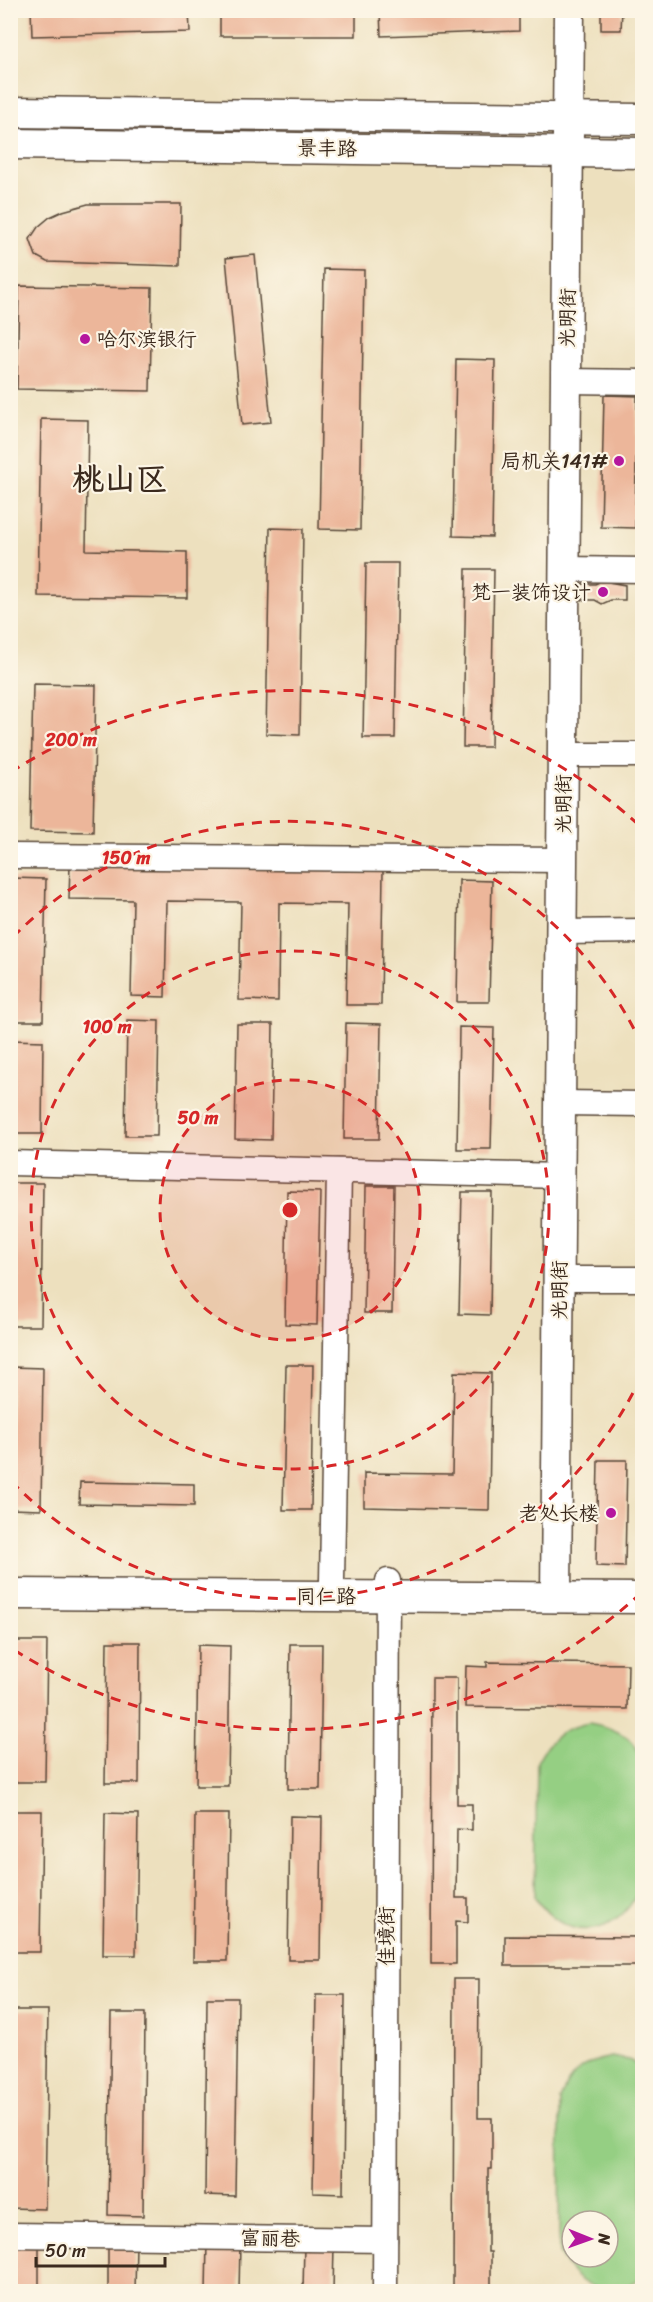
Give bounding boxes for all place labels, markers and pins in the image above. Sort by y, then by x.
place label: 哈尔滨银行 [97,322,197,357]
marker: 哈尔滨银行 [78,332,92,346]
place label: 局机关141# [501,444,609,479]
marker: 局机关141# [612,454,626,468]
place label: 梵一装饰设计 [471,575,591,610]
marker: 梵一装饰设计 [596,585,610,599]
centre of rings [280,1200,300,1220]
place label: 老处长楼 [519,1496,599,1531]
marker: 老处长楼 [604,1506,618,1520]

